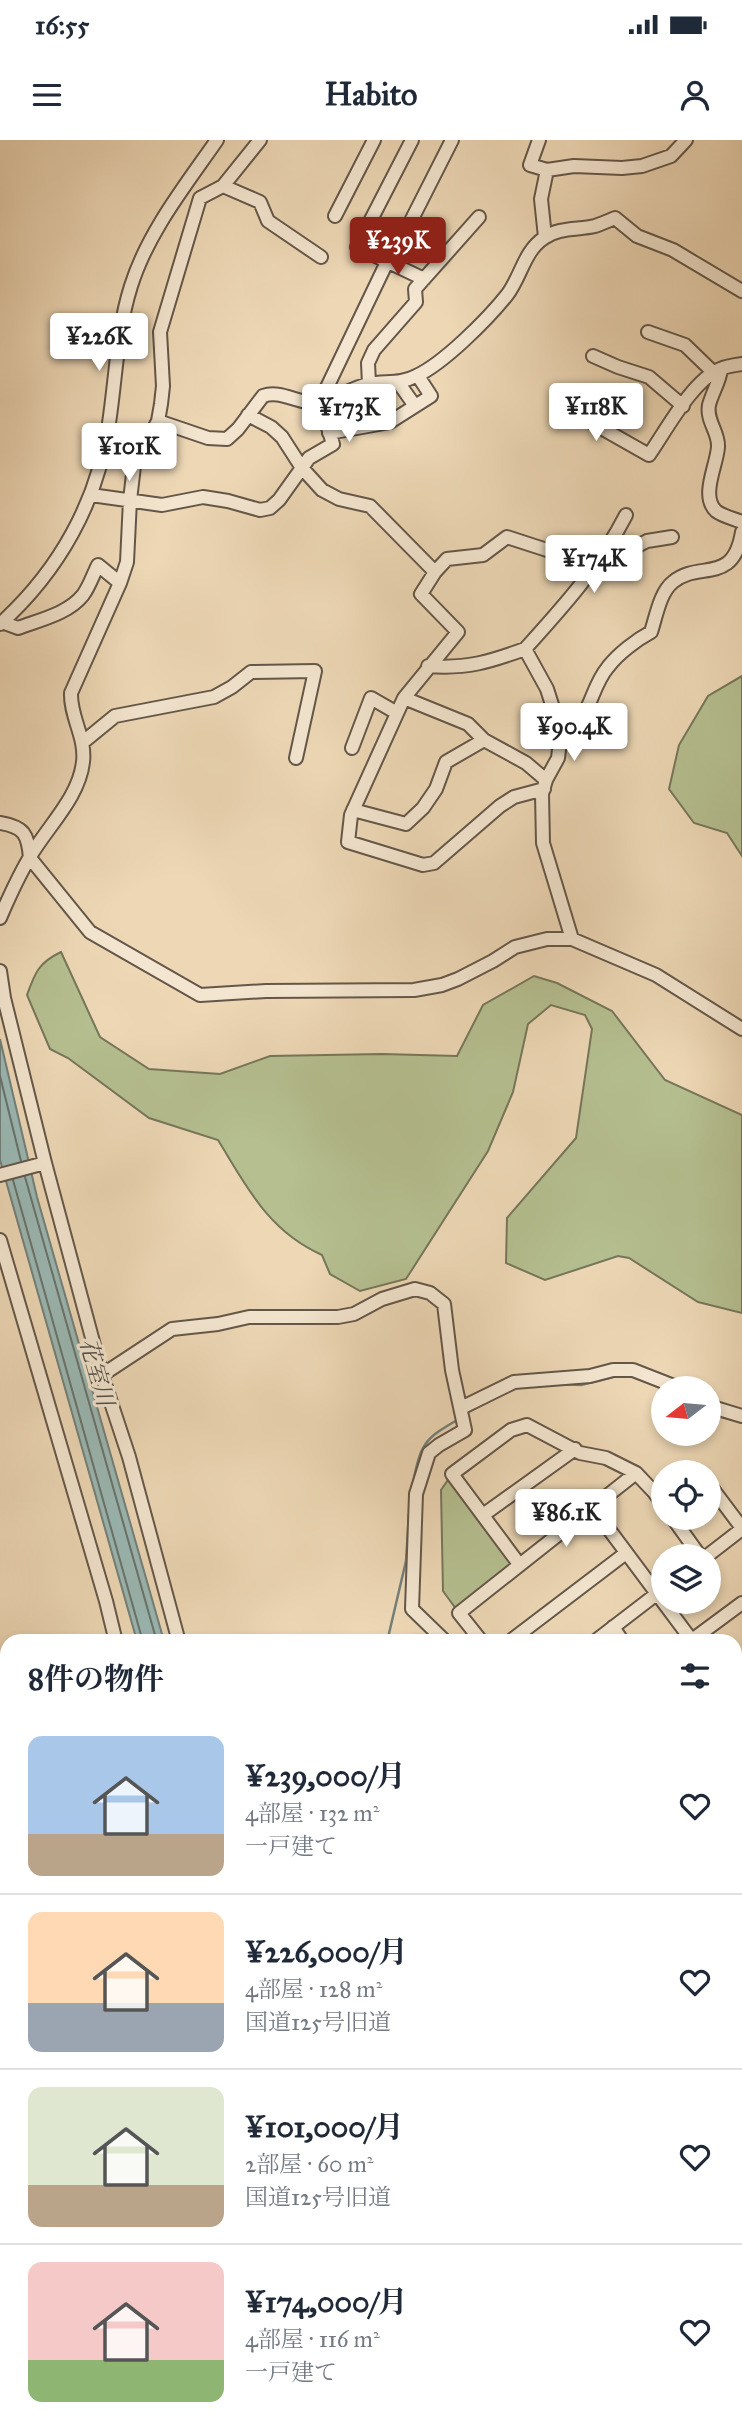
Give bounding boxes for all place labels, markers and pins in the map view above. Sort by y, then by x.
pin: ¥239K [349,218,447,277]
pin: ¥226K [50,314,148,373]
pin: ¥173K [300,384,398,444]
pin: ¥118K [547,384,645,443]
pin: ¥101K [80,424,178,483]
pin: ¥174K [545,536,643,595]
pin: ¥90.4K [517,704,631,763]
pin: ¥86.1K [509,1490,623,1549]

